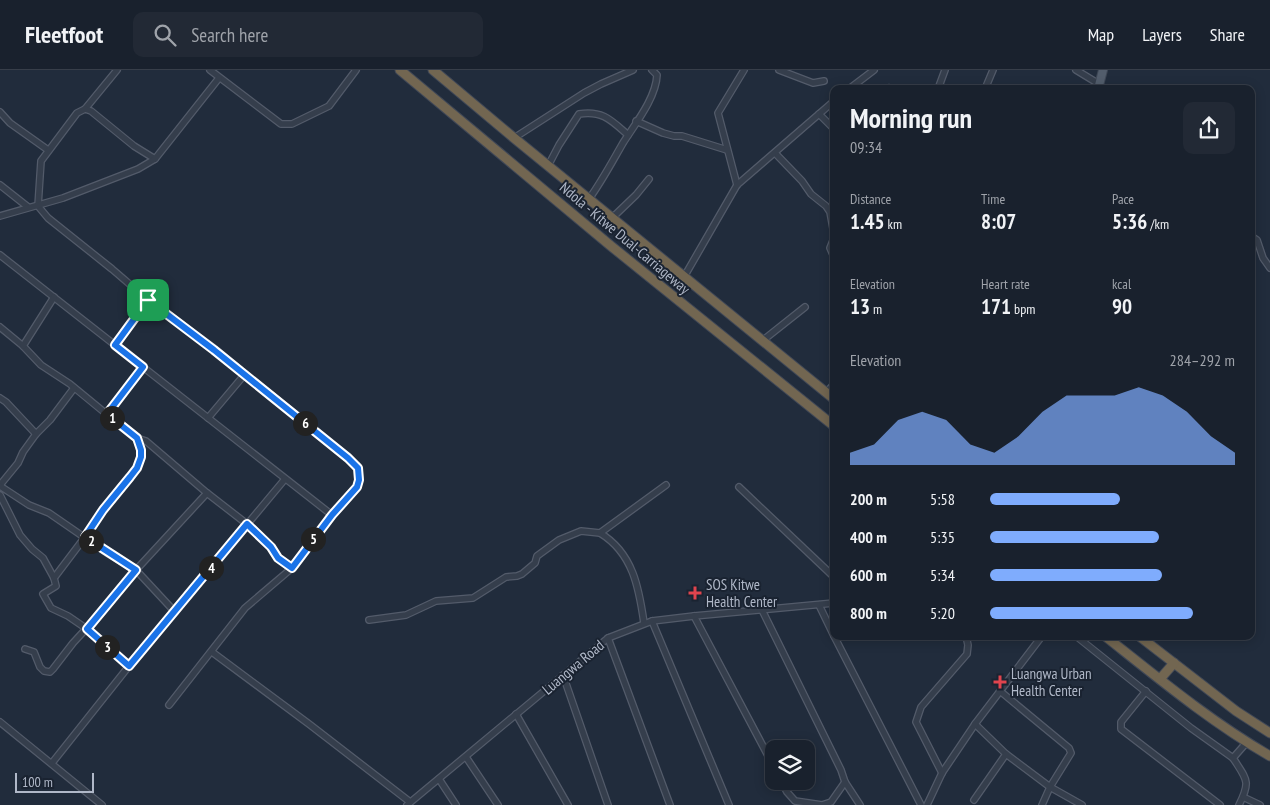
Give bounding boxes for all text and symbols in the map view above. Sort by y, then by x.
search box [133,12,483,57]
text: Fleetfoot [25,19,103,50]
icon: search [151,21,179,49]
text: Search here [191,23,268,47]
text: Map [1088,23,1114,46]
text: Layers [1142,23,1182,46]
text: Share [1210,23,1245,46]
text: Morning run [850,99,972,136]
button: share [1183,102,1235,154]
text: 09:34 [850,137,882,157]
street label: Ndola - Kitwe Dual-Carriageway [556,178,694,298]
text: Distance [850,190,891,208]
text: Time [981,190,1005,208]
text: Pace [1112,190,1134,208]
text: 1.45 [850,208,885,235]
text: 8:07 [981,208,1016,235]
text: 5:36 [1112,208,1147,235]
text: km [885,215,902,233]
text: /km [1147,215,1169,233]
text: Elevation [850,275,895,293]
text: Heart rate [981,275,1030,293]
text: kcal [1112,275,1131,293]
pin [127,279,169,321]
icon: arrive [134,286,162,314]
text: 13 [850,293,870,320]
text: 171 [981,293,1011,320]
text: 90 [1112,293,1132,320]
text: m [870,300,882,318]
text: bpm [1011,300,1035,318]
text: Elevation [850,350,901,370]
text: 284–292 m [1170,350,1235,370]
pin: 1 [100,406,124,430]
text: 1 [109,409,116,427]
pin: 6 [292,410,318,436]
text: 6 [302,414,309,432]
text: 200 m [850,489,887,509]
text: 5:58 [930,489,955,509]
pin: 5 [300,526,326,552]
text: 400 m [850,527,887,547]
text: 5:35 [930,527,955,547]
pin: 2 [78,528,104,554]
text: 5 [310,530,317,548]
text: 2 [88,532,95,550]
pin: 4 [198,556,224,580]
text: 4 [208,559,215,577]
text: 600 m [850,565,887,585]
text: 5:34 [930,565,955,585]
place label: SOS Kitwe Health Center [706,575,778,611]
marker: SOS Kitwe Health Center [688,586,702,600]
text: 800 m [850,603,887,623]
text: 5:20 [930,603,955,623]
pin: 3 [94,634,120,660]
street label: Luangwa Road [538,636,608,698]
text: 3 [104,638,111,656]
place label: Luangwa Urban Health Center [1011,664,1092,700]
marker: Luangwa Urban Health Center [993,675,1007,689]
map controls [765,740,815,790]
button: layers [765,740,815,790]
scale bar [15,770,94,793]
text: 100 m [22,773,53,791]

